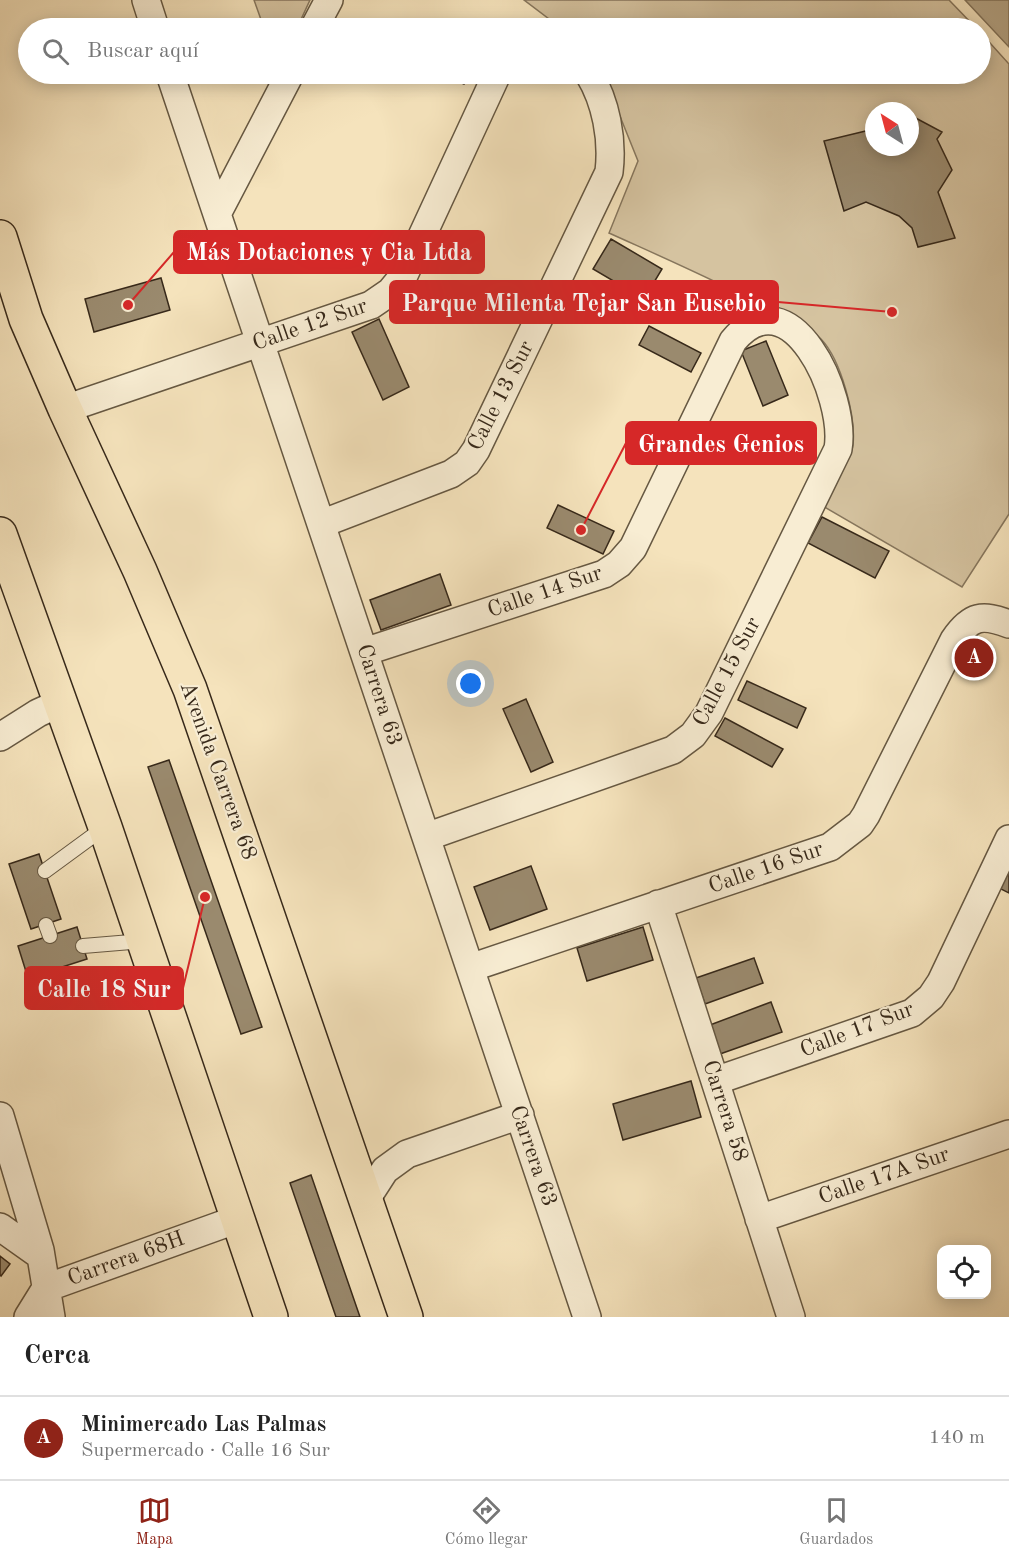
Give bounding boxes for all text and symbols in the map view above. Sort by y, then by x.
search box [18,18,991,84]
icon: search [39,35,72,68]
text: Buscar aquí [87,40,199,62]
north arrow [865,102,919,156]
callout: Más Dotaciones y Cia Ltda [174,231,484,273]
text: Más Dotaciones y Cia Ltda [186,242,472,266]
callout: Parque Milenta Tejar San Eusebio [390,281,778,323]
text: Parque Milenta Tejar San Eusebio [402,293,766,317]
street label: Calle 12 Sur [250,295,370,355]
street label: Calle 13 Sur [464,338,538,454]
callout: Grandes Genios [626,422,816,464]
text: Grandes Genios [638,434,804,458]
street label: Calle 14 Sur [485,562,605,622]
street label: Calle 15 Sur [689,614,765,730]
pin: A [954,636,994,680]
street label: Carrera 63 [352,642,406,748]
your location [456,669,485,698]
street label: Avenida Carrera 68 [176,679,260,863]
street label: Calle 16 Sur [706,838,826,898]
callout: Calle 18 Sur [25,967,183,1009]
text: Calle 18 Sur [37,979,171,1003]
street label: Calle 17 Sur [797,998,917,1062]
street label: Carrera 58 [698,1058,752,1164]
street label: Carrera 63 [505,1103,561,1209]
street label: Calle 17A Sur [816,1143,952,1209]
street label: Carrera 68H [65,1228,187,1290]
map controls [937,1245,991,1299]
button: locate [937,1245,991,1299]
text: Cerca [24,1343,90,1369]
text: Minimercado Las Palmas [81,1414,326,1436]
text: A [36,1428,51,1448]
text: 140 m [929,1428,985,1448]
text: Supermercado · Calle 16 Sur [81,1441,330,1461]
tab: Mapa [136,1494,173,1550]
tab: Cómo llegar [445,1494,528,1550]
tab: Guardados [799,1494,873,1550]

